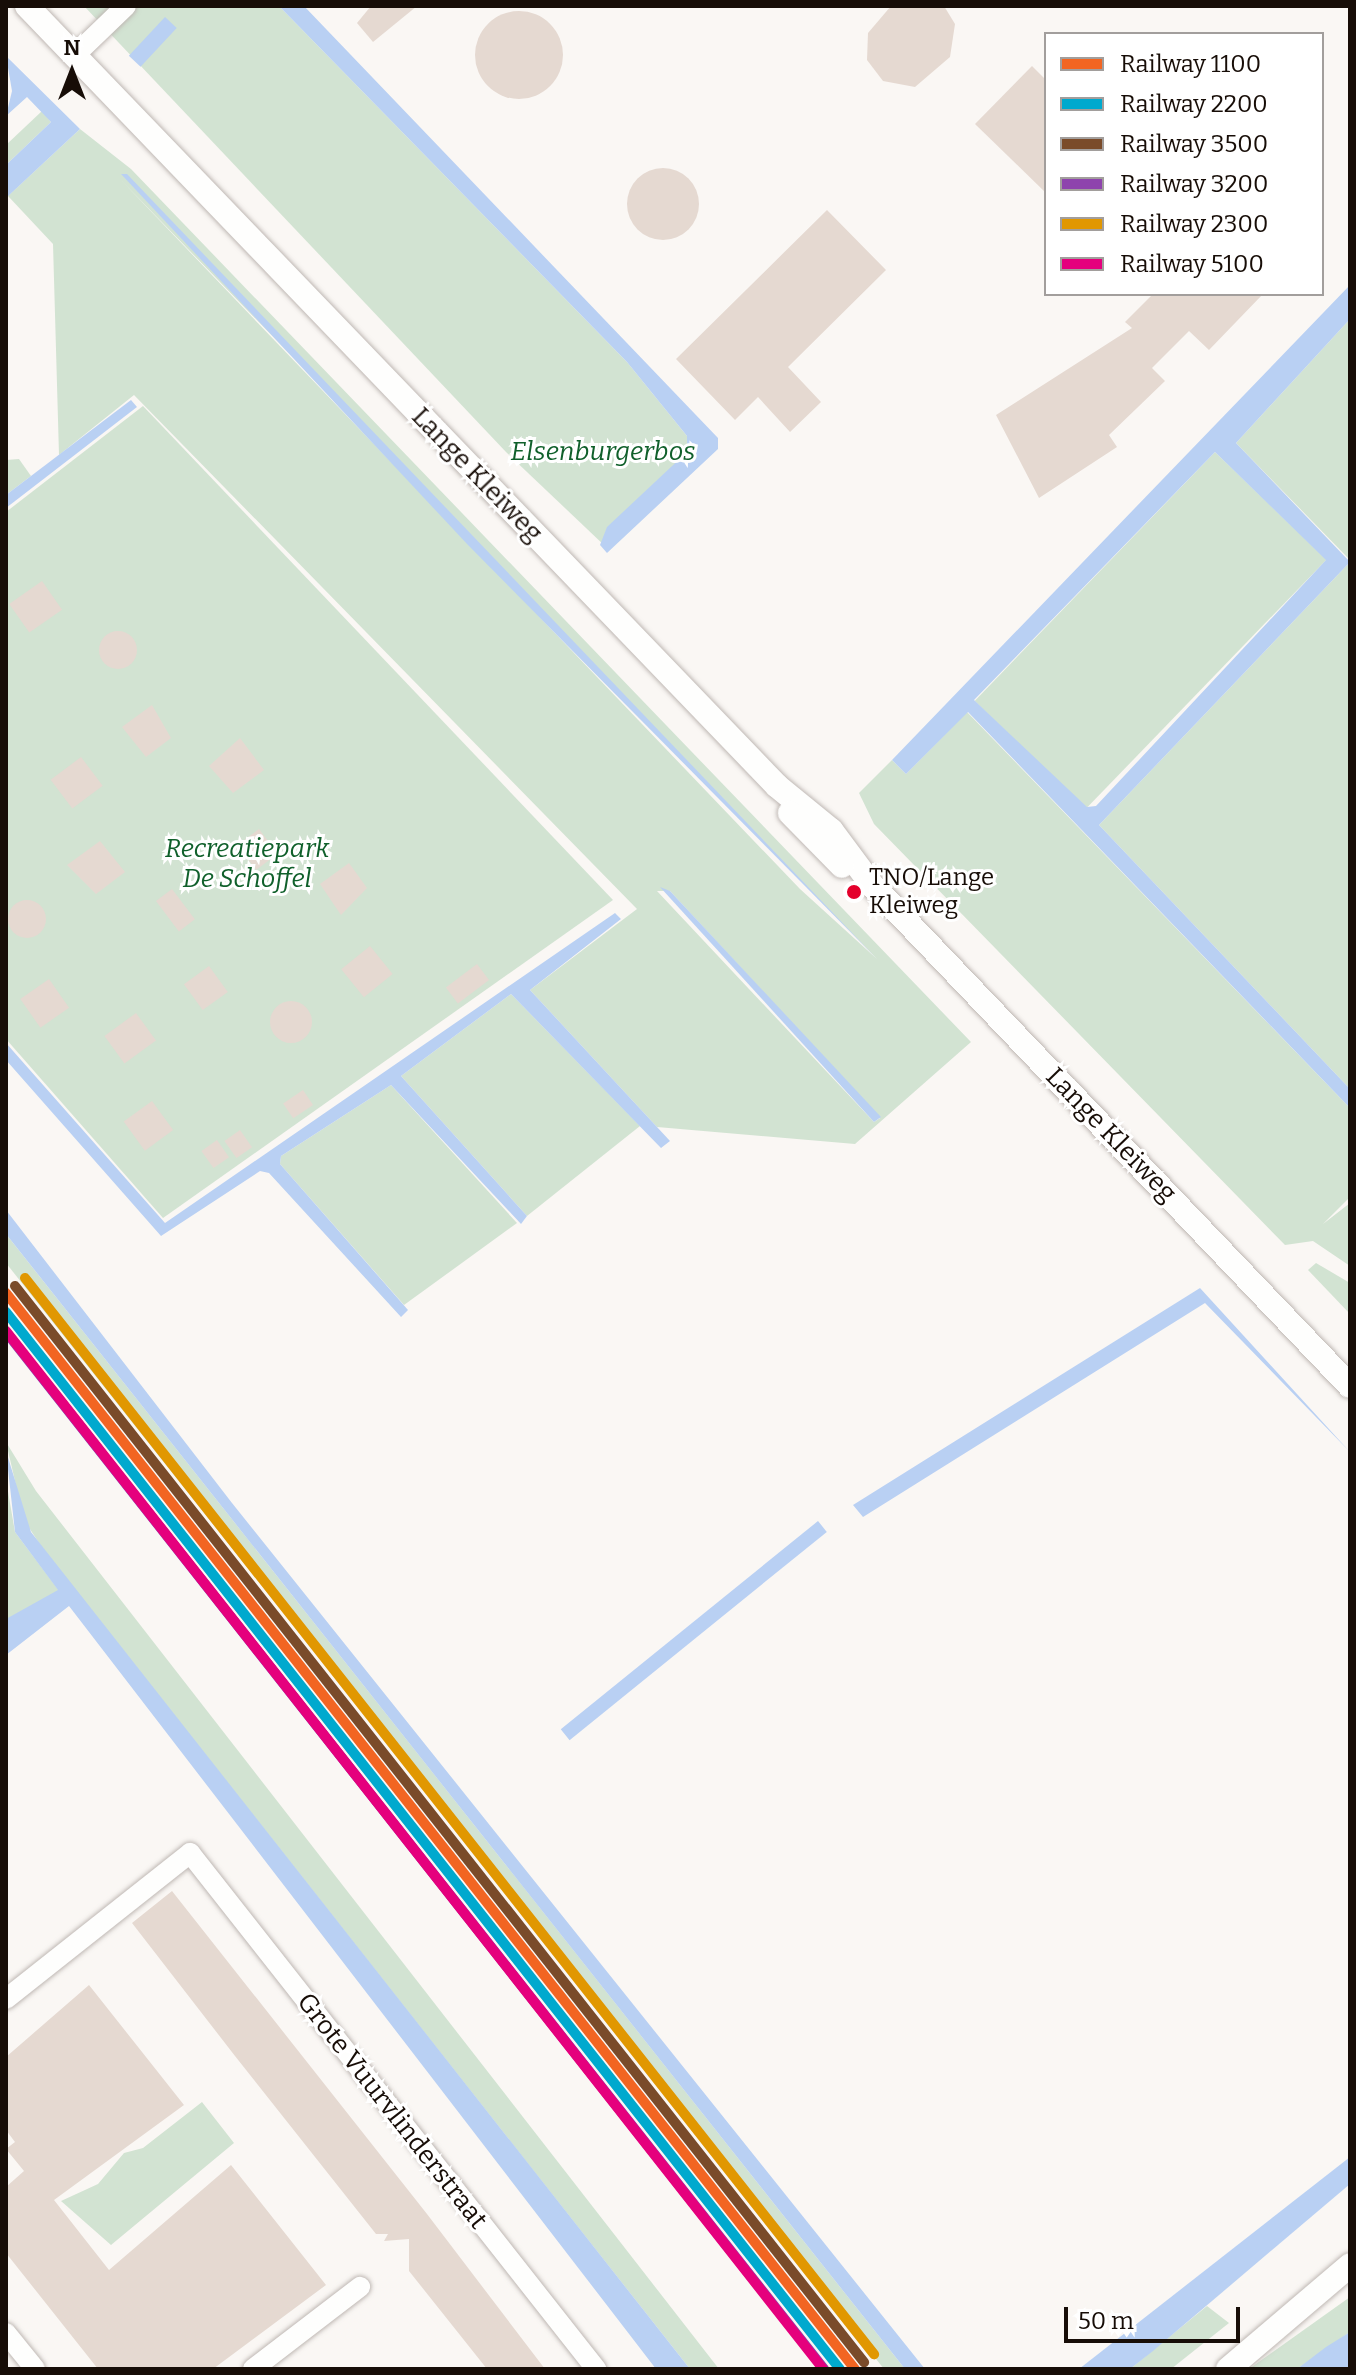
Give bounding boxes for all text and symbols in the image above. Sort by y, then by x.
north arrow [32,32,112,112]
legend [1044,32,1324,296]
text: N [64,34,80,61]
text: Railway 1100 [1120,50,1261,78]
text: Railway 2200 [1120,90,1268,118]
text: Railway 3500 [1120,130,1268,158]
text: Railway 3200 [1120,170,1268,198]
text: Railway 2300 [1120,210,1268,238]
text: Railway 5100 [1120,250,1264,278]
street label: Lange Kleiweg [405,401,549,549]
park label: Elsenburgerbos [511,436,695,468]
park label: Recreatiepark De Schoffel [165,833,329,894]
place label: TNO/Lange Kleiweg [869,864,994,920]
marker: TNO/Lange Kleiweg [846,884,862,900]
street label: Lange Kleiweg [1039,1061,1183,1209]
street label: Grote Vuurvlinderstraat [290,1987,494,2235]
scale bar [1068,2291,1244,2341]
text: 50 m [1078,2307,1134,2335]

